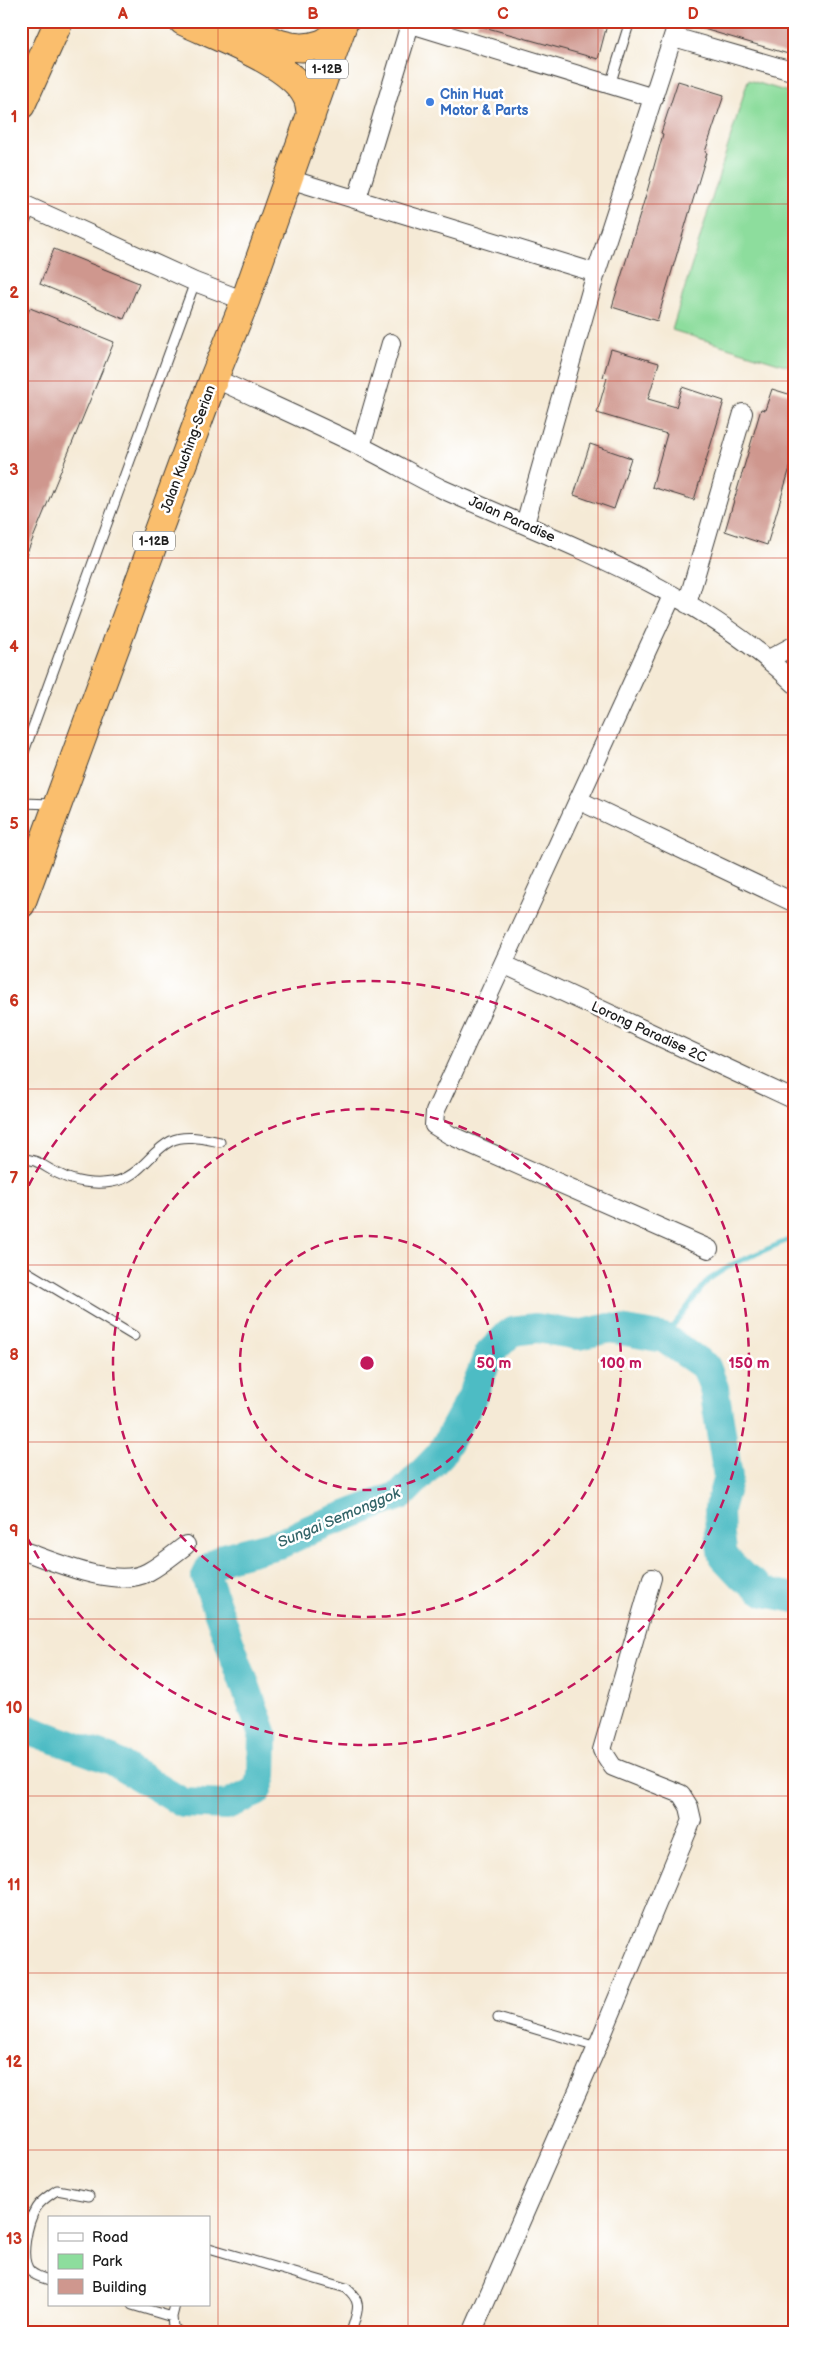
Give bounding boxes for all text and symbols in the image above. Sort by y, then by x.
text: A [117,5,128,24]
text: B [307,5,319,24]
text: C [497,5,509,24]
text: D [687,5,699,24]
road number: 1-12B [306,60,348,78]
place label: Chin Huat Motor & Parts [440,86,529,119]
marker: Chin Huat Motor & Parts [424,96,436,108]
text: 1 [11,108,17,127]
text: 2 [9,284,19,303]
street label: Jalan Kuching-Serian [157,383,219,515]
text: 3 [9,461,19,480]
street label: Jalan Paradise [466,492,558,546]
road number: 1-12B [133,532,175,550]
text: 4 [9,638,19,657]
text: 5 [9,815,19,834]
text: 6 [9,992,19,1011]
street label: Lorong Paradise 2C [589,998,709,1066]
text: 7 [10,1169,19,1188]
text: 8 [9,1346,19,1365]
centre of rings [358,1354,376,1372]
text: 50 m [477,1354,512,1373]
text: 100 m [600,1354,642,1373]
text: 150 m [728,1354,770,1373]
water label: Sungai Semonggok [275,1483,404,1552]
text: 9 [9,1522,19,1541]
text: 10 [6,1699,22,1718]
text: 11 [7,1876,21,1895]
text: 12 [6,2053,23,2072]
legend [48,2216,210,2306]
text: Road [92,2228,128,2247]
text: 13 [6,2230,22,2249]
text: Park [92,2252,123,2271]
text: Building [92,2278,147,2297]

